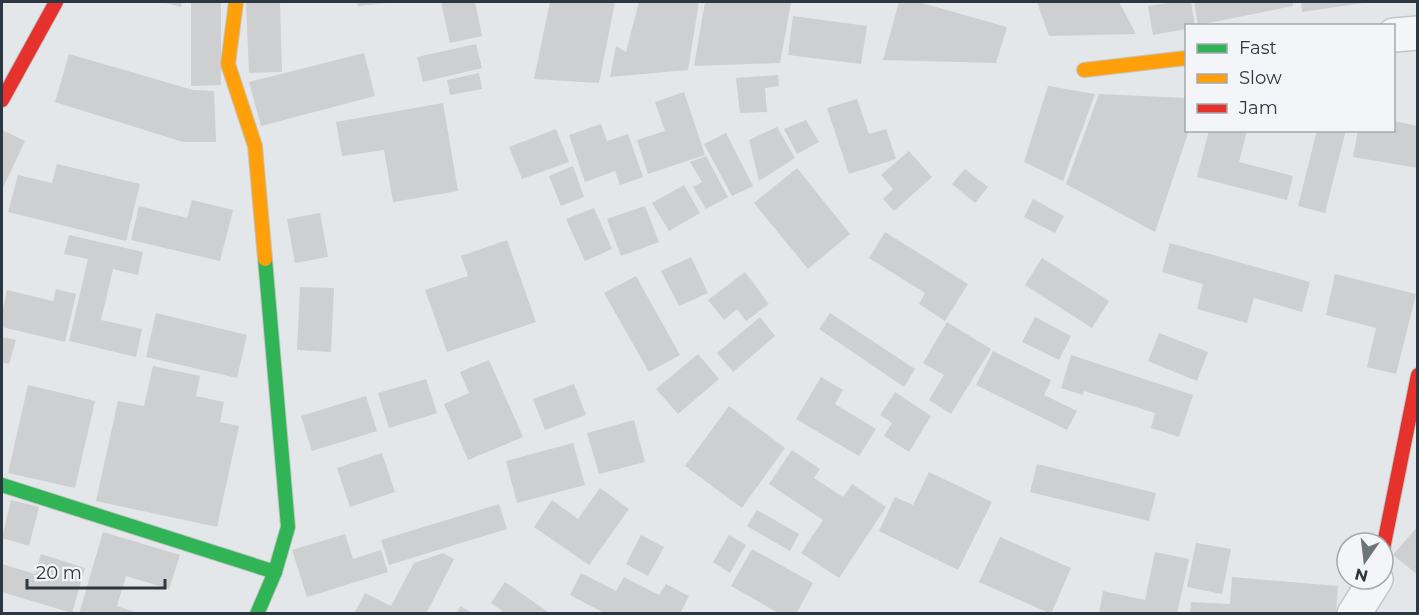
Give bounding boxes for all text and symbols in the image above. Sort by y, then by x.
legend [1185,24,1395,132]
text: Fast [1239,37,1277,59]
text: Slow [1239,67,1282,89]
text: Jam [1238,97,1278,119]
north arrow [1335,531,1395,591]
scale bar [27,552,165,590]
text: 20 m [36,562,82,584]
text: N [1353,564,1370,586]

